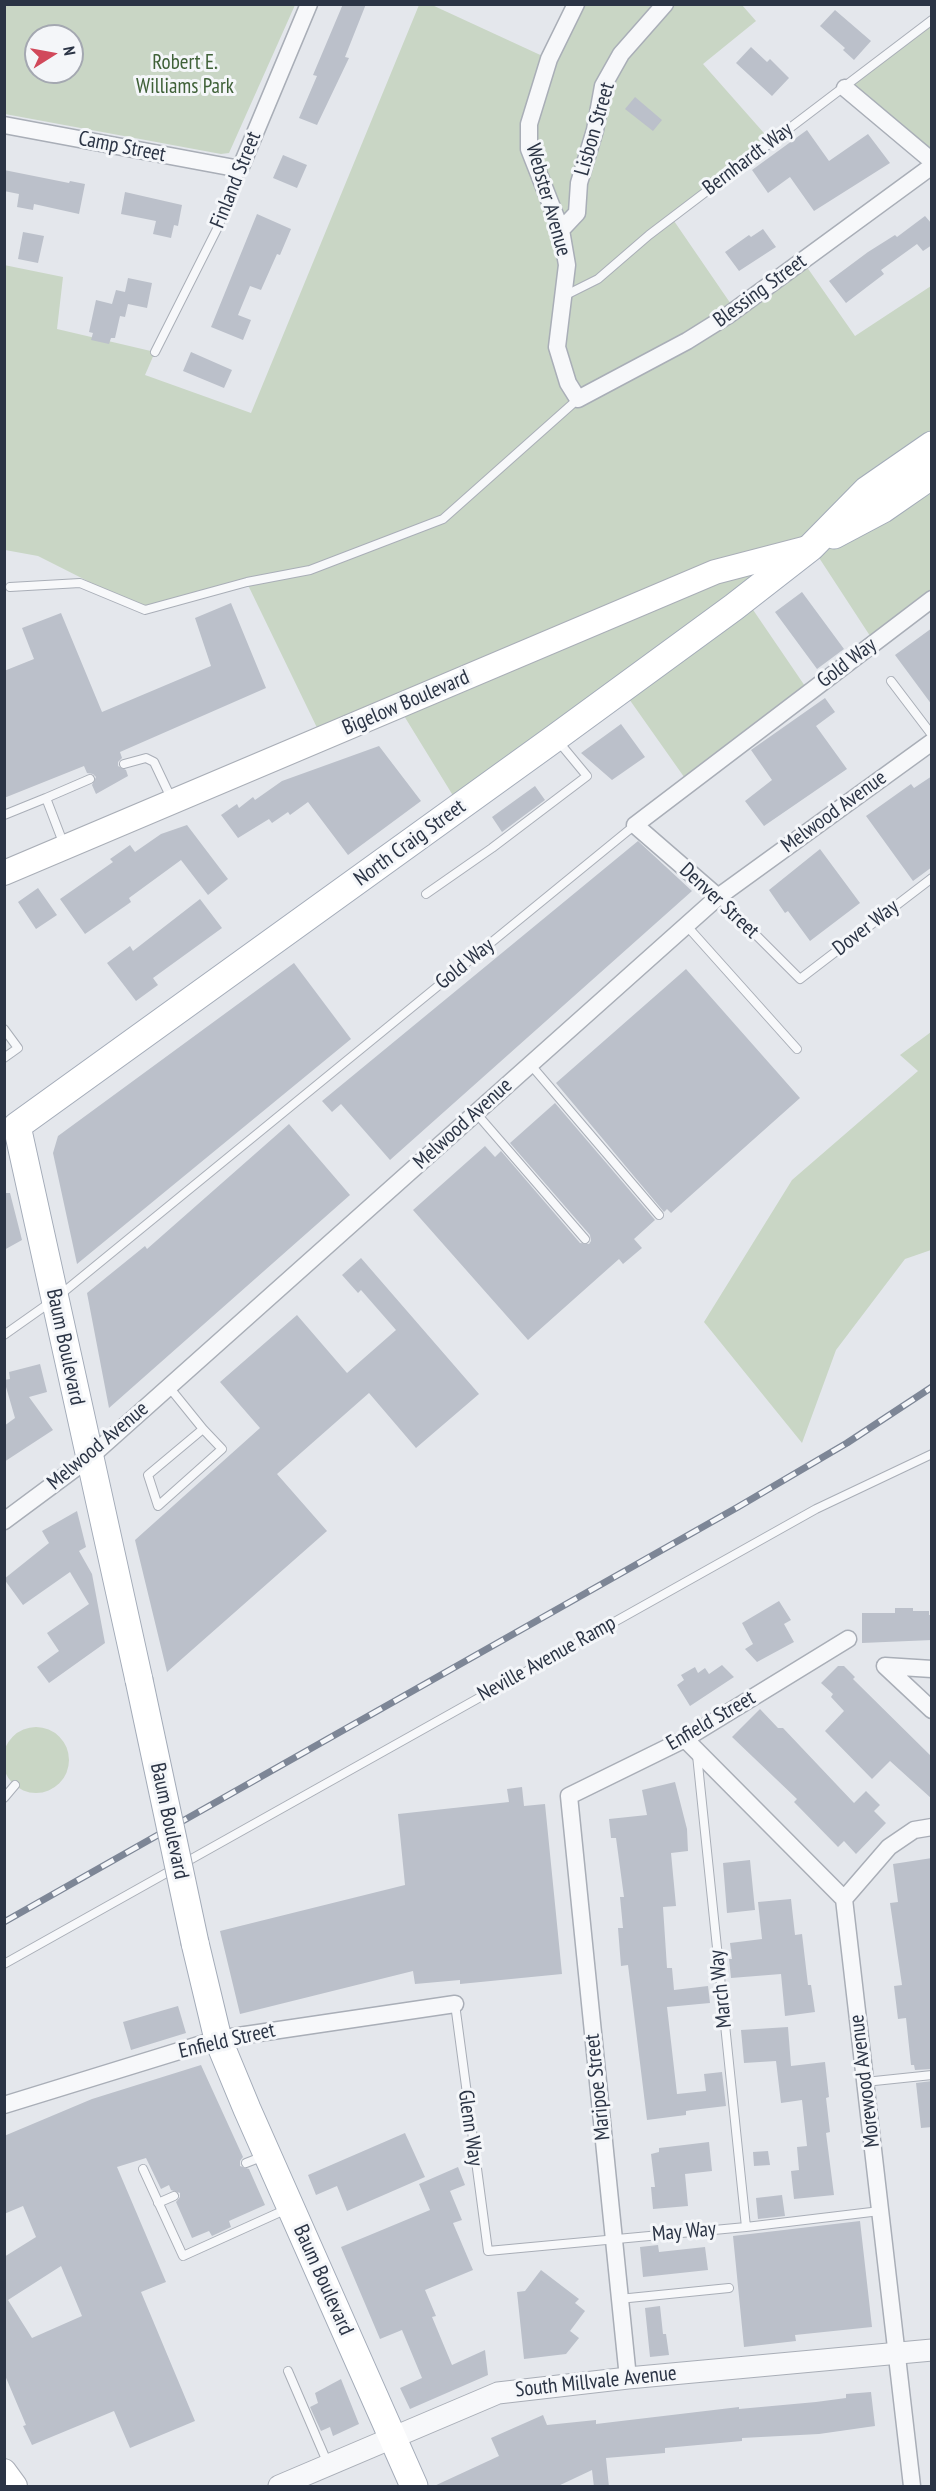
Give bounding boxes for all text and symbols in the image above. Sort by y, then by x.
north arrow [24,24,84,84]
text: N [59,45,80,57]
park label: Robert E. Williams Park [136,50,234,100]
street label: Lisbon Street [570,80,620,178]
street label: Bernhardt Way [698,117,798,201]
street label: Camp Street [76,126,168,168]
street label: Finland Street [205,128,267,232]
street label: Webster Avenue [520,141,576,259]
street label: Blessing Street [709,249,811,333]
street label: Gold Way [812,633,882,693]
street label: Bigelow Boulevard [339,665,473,741]
street label: Melwood Avenue [776,765,892,859]
street label: North Craig Street [350,794,470,892]
street label: Denver Street [674,858,764,944]
street label: Dover Way [828,894,904,962]
street label: Gold Way [431,933,499,995]
street label: Melwood Avenue [409,1073,517,1175]
street label: Baum Boulevard [40,1287,90,1407]
street label: Melwood Avenue [42,1397,154,1495]
street label: Neville Avenue Ramp [474,1611,620,1707]
street label: Enfield Street [662,1686,760,1756]
street label: Baum Boulevard [144,1761,194,1881]
street label: March Way [704,1949,738,2029]
street label: Morewood Avenue [844,2013,886,2149]
street label: Enfield Street [176,2018,278,2064]
street label: Maripoe Street [580,2033,616,2141]
street label: Glenn Way [452,2088,488,2168]
street label: May Way [651,2217,717,2247]
street label: Baum Boulevard [287,2221,359,2339]
street label: South Millvale Avenue [514,2361,678,2403]

